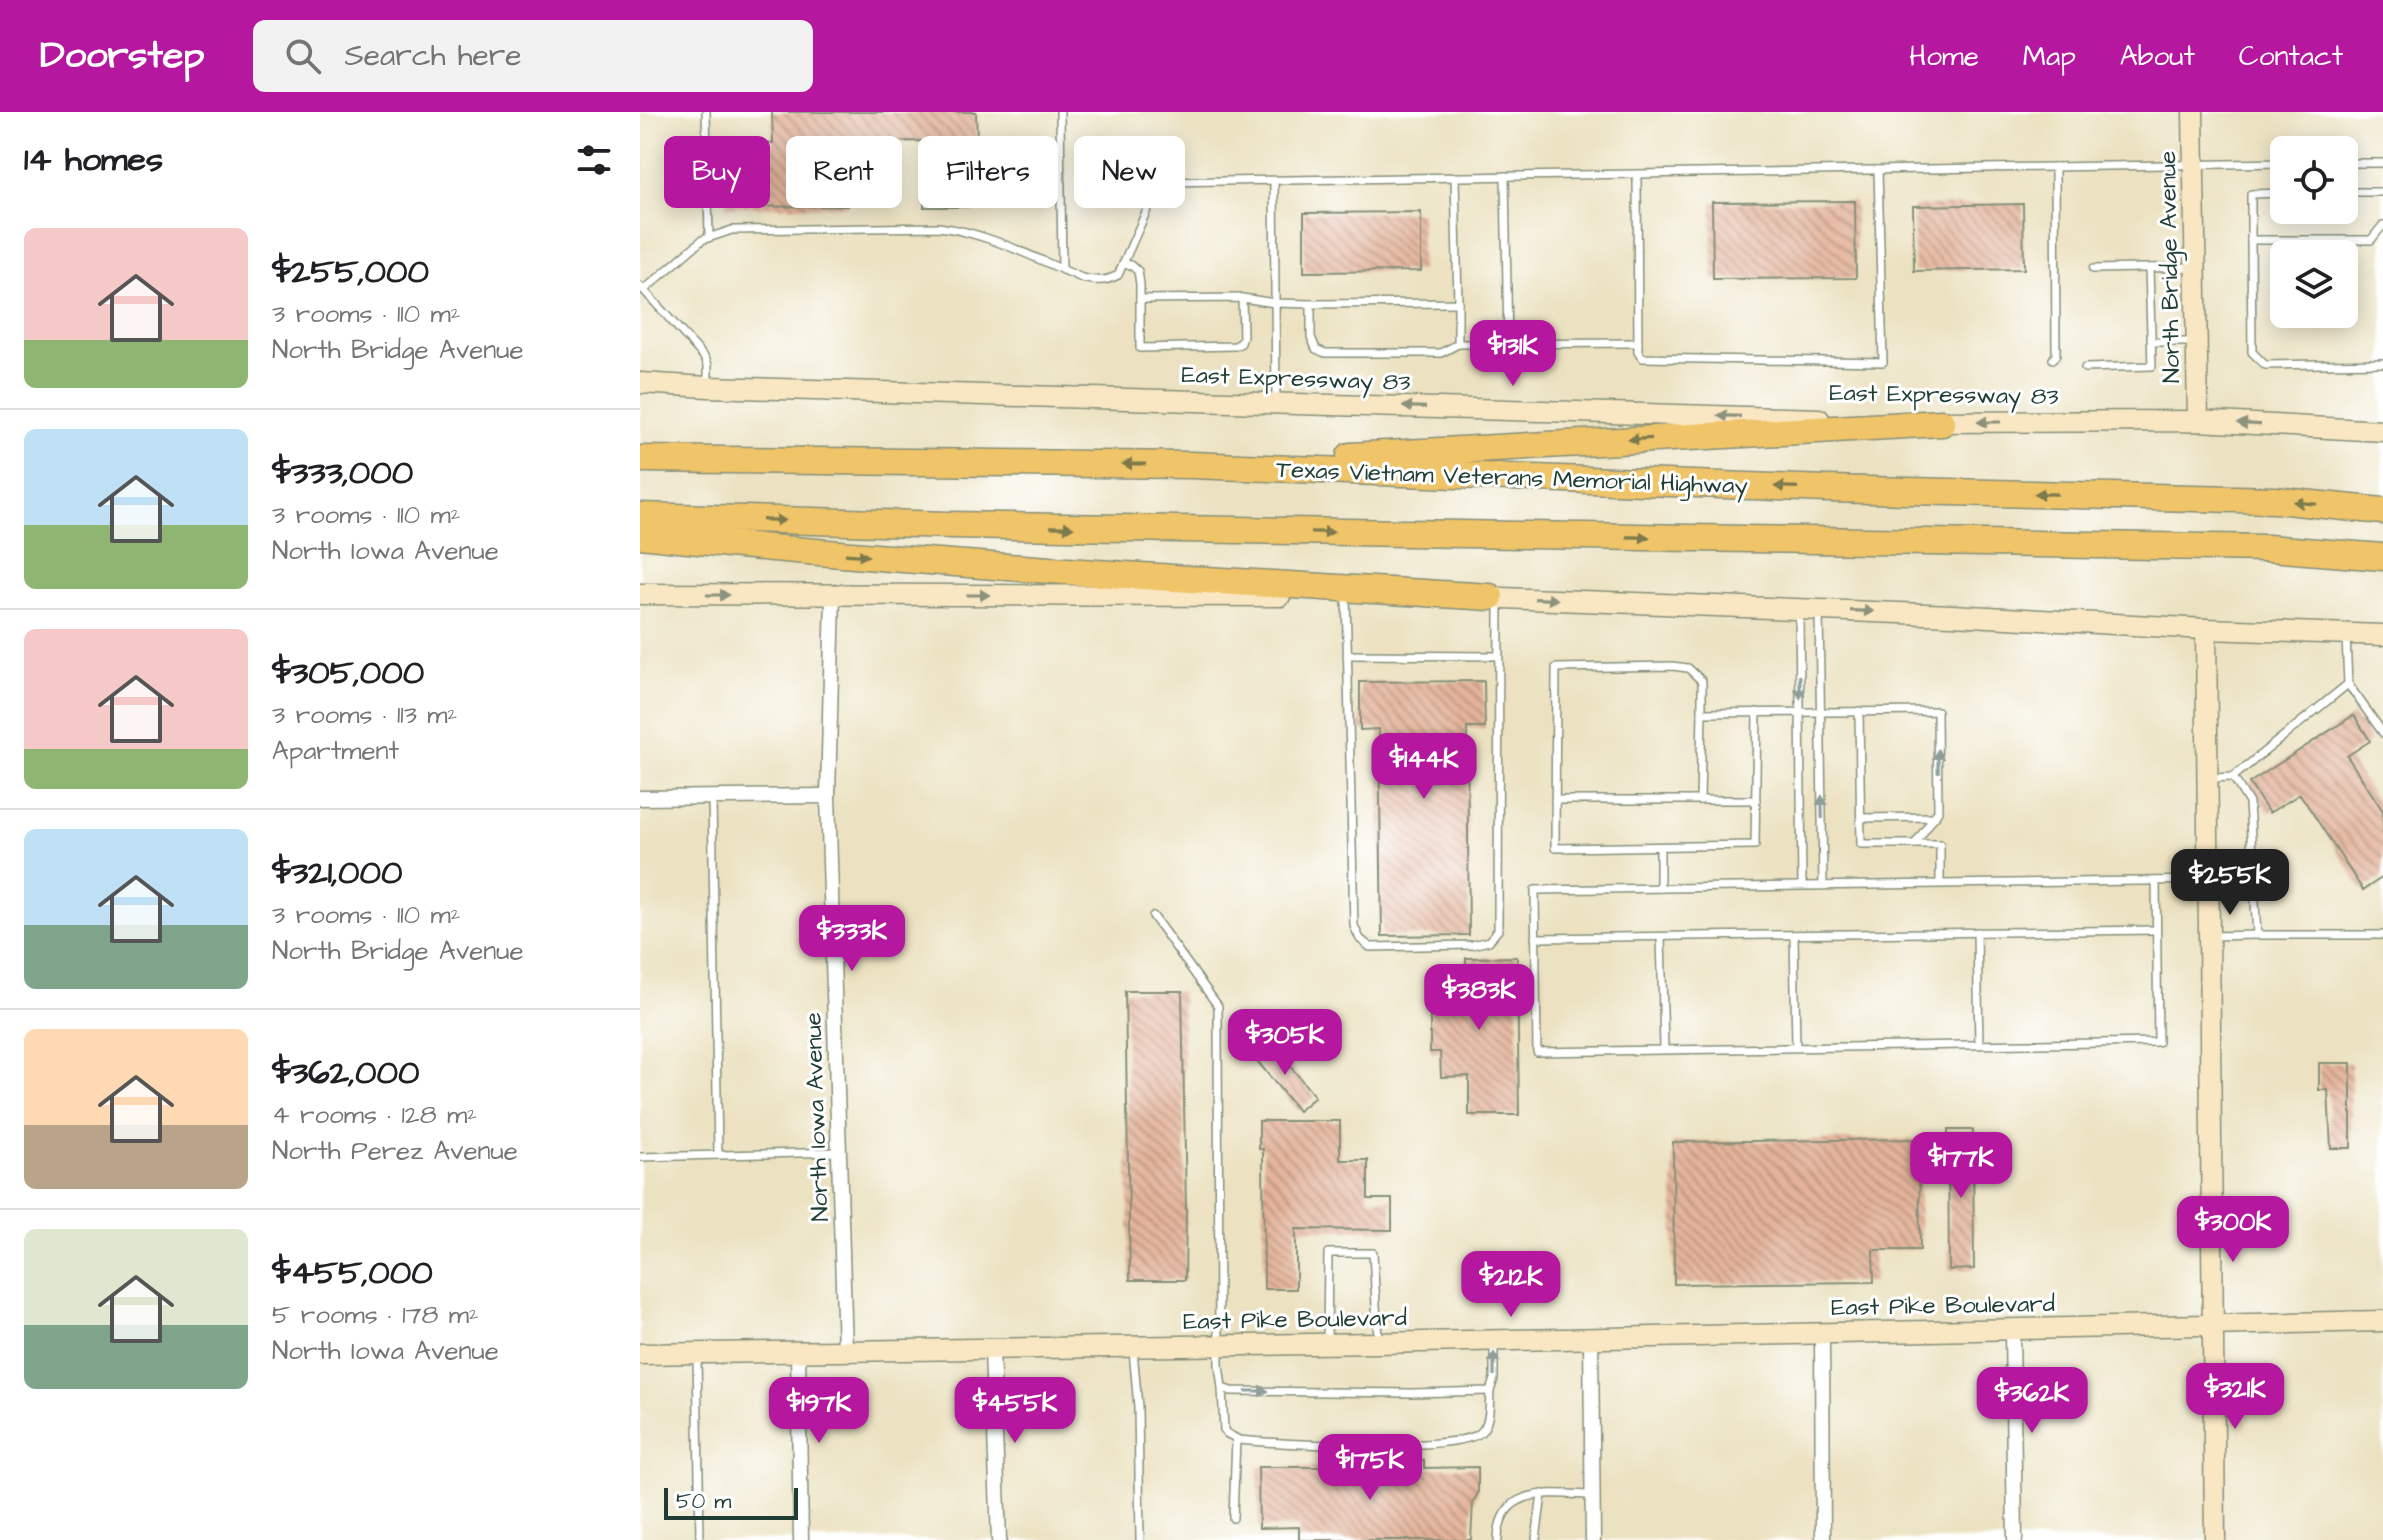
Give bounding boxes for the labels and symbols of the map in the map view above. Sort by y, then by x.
street label: North Bridge Avenue [2151,151,2190,383]
pin: $131K [1457,320,1569,388]
street label: East Expressway 83 [1181,358,1411,401]
street label: East Expressway 83 [1829,376,2059,415]
one-way arrow [1401,401,1426,414]
one-way arrow [1716,410,1741,423]
one-way arrow [1976,416,2001,428]
one-way arrow [2236,417,2261,430]
one-way arrow [1627,433,1652,446]
street label: Texas Vietnam Veterans Memorial Highway [1276,453,1748,504]
one-way arrow [1121,458,1146,470]
one-way arrow [1773,481,1798,494]
one-way arrow [2033,488,2058,501]
one-way arrow [2292,497,2317,510]
one-way arrow [762,514,787,526]
one-way arrow [1050,521,1075,533]
one-way arrow [1310,525,1335,538]
one-way arrow [1626,531,1651,543]
one-way arrow [845,549,870,562]
one-way arrow [706,588,731,601]
one-way arrow [966,589,991,601]
one-way arrow [1534,592,1559,605]
one-way arrow [1850,605,1875,618]
one-way arrow [1793,675,1806,700]
pin: $144K [1368,733,1480,801]
one-way arrow [1932,748,1944,773]
one-way arrow [1816,794,1828,819]
pin: $255K [2174,849,2286,917]
pin: $333K [796,905,908,973]
pin: $383K [1423,964,1535,1032]
pin: $305K [1229,1009,1341,1077]
street label: North Iowa Avenue [796,1012,838,1222]
pin: $177K [1905,1132,2017,1200]
pin: $300K [2177,1196,2289,1264]
pin: $212K [1455,1251,1567,1319]
street label: East Pike Boulevard [1831,1287,2055,1325]
street label: East Pike Boulevard [1183,1301,1407,1339]
one-way arrow [1488,1351,1500,1376]
pin: $321K [2179,1363,2291,1431]
pin: $362K [1976,1367,2088,1435]
pin: $197K [763,1377,875,1445]
pin: $455K [959,1377,1071,1445]
one-way arrow [1245,1385,1270,1397]
pin: $175K [1314,1434,1426,1502]
scale bar [664,1484,798,1520]

